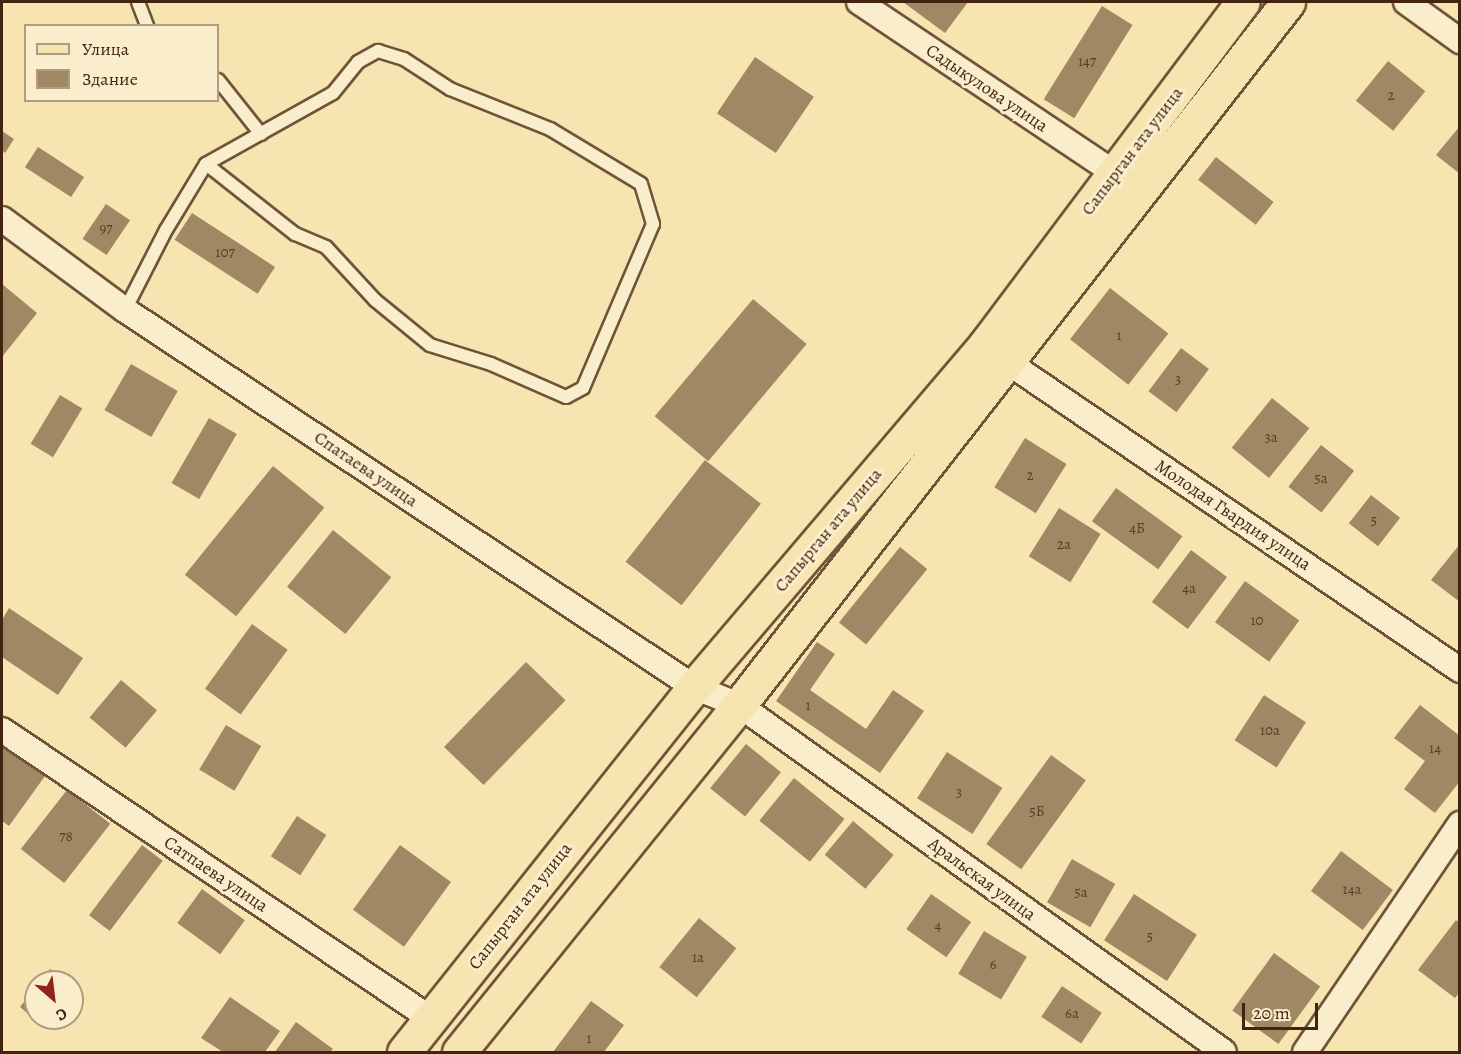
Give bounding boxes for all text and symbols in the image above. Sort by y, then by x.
legend [24,24,219,102]
text: Улица [82,37,129,61]
street label: Садыкулова улица [922,39,1052,137]
house number: 147 [1078,53,1096,71]
text: Здание [82,67,138,91]
street label: Сапырган ата улица [1077,83,1187,219]
house number: 2 [1387,87,1395,105]
house number: 97 [99,220,113,238]
house number: 107 [215,244,235,262]
house number: 1 [1116,327,1122,345]
house number: 3 [1175,371,1181,389]
street label: Спатаева улица [310,426,422,512]
house number: 3а [1264,429,1278,447]
street label: Молодая Гвардия улица [1151,455,1315,575]
street label: Сапырган ата улица [770,464,886,596]
house number: 2 [1026,467,1034,485]
house number: 5а [1314,470,1328,488]
house number: 5 [1371,512,1377,530]
house number: 4Б [1129,520,1145,538]
house number: 2а [1057,536,1071,554]
house number: 4а [1182,580,1196,598]
house number: 10 [1250,612,1264,630]
house number: 1 [805,697,811,715]
house number: 10а [1260,722,1280,740]
house number: 14 [1429,740,1441,758]
house number: 3 [956,784,962,802]
house number: 5Б [1029,803,1045,821]
house number: 78 [59,828,73,846]
street label: Сатпаева улица [160,831,272,917]
street label: Аральская улица [924,833,1040,925]
street label: Сапырган ата улица [464,838,576,974]
house number: 14а [1343,881,1361,899]
house number: 5а [1074,884,1088,902]
house number: 4 [935,917,941,935]
house number: 5 [1147,928,1153,946]
house number: 1а [692,949,704,967]
house number: 6 [990,956,996,974]
north arrow [24,970,84,1030]
scale bar [1245,991,1322,1029]
text: 20 m [1253,1001,1290,1025]
text: С [52,1002,71,1026]
house number: 6а [1065,1005,1079,1023]
house number: 1 [586,1030,592,1048]

